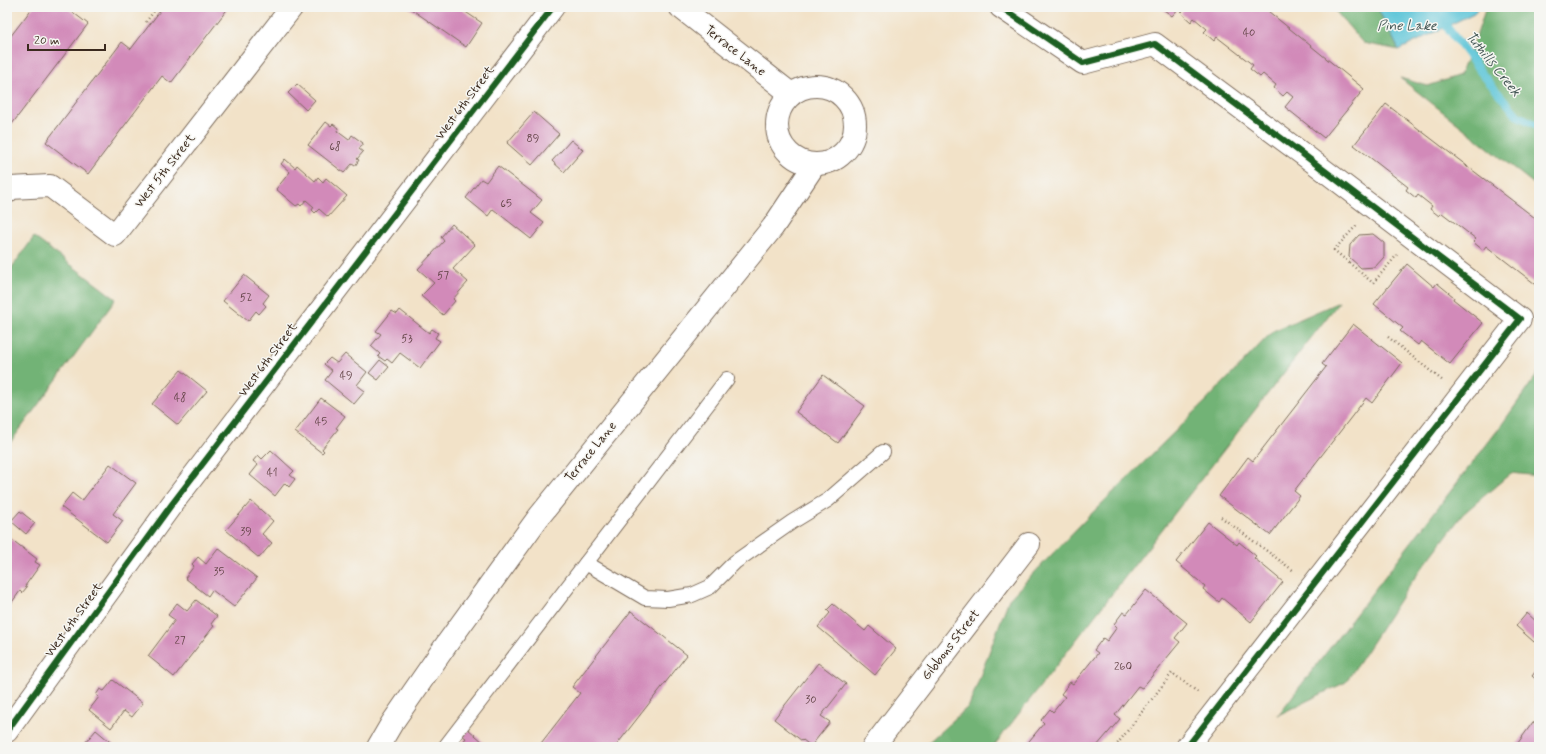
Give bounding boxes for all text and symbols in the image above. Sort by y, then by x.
water label: Pine Lake [1377,17,1438,35]
street label: Terrace Lane [701,22,769,80]
scale bar [28,26,105,52]
house number: 40 [1243,26,1255,40]
water label: Tuthills Creek [1461,28,1525,100]
text: 20 m [34,33,60,49]
street label: West 6th Street [432,62,499,143]
street label: West 5th Street [131,130,200,212]
house number: 89 [527,132,539,146]
house number: 68 [329,140,341,154]
house number: 65 [500,197,512,211]
house number: 57 [437,269,450,283]
house number: 52 [240,291,252,305]
street label: West 6th Street [235,319,302,400]
house number: 53 [401,332,413,346]
house number: 49 [340,369,352,383]
house number: 48 [174,391,186,405]
house number: 45 [315,415,327,429]
street label: Terrace Lane [561,418,621,486]
house number: 41 [266,466,278,480]
house number: 39 [240,525,252,539]
house number: 35 [214,565,225,579]
street label: West 6th Street [41,579,107,661]
street label: Gibbons Street [918,606,984,684]
house number: 27 [175,634,186,648]
house number: 260 [1114,660,1132,674]
house number: 30 [805,693,817,707]

